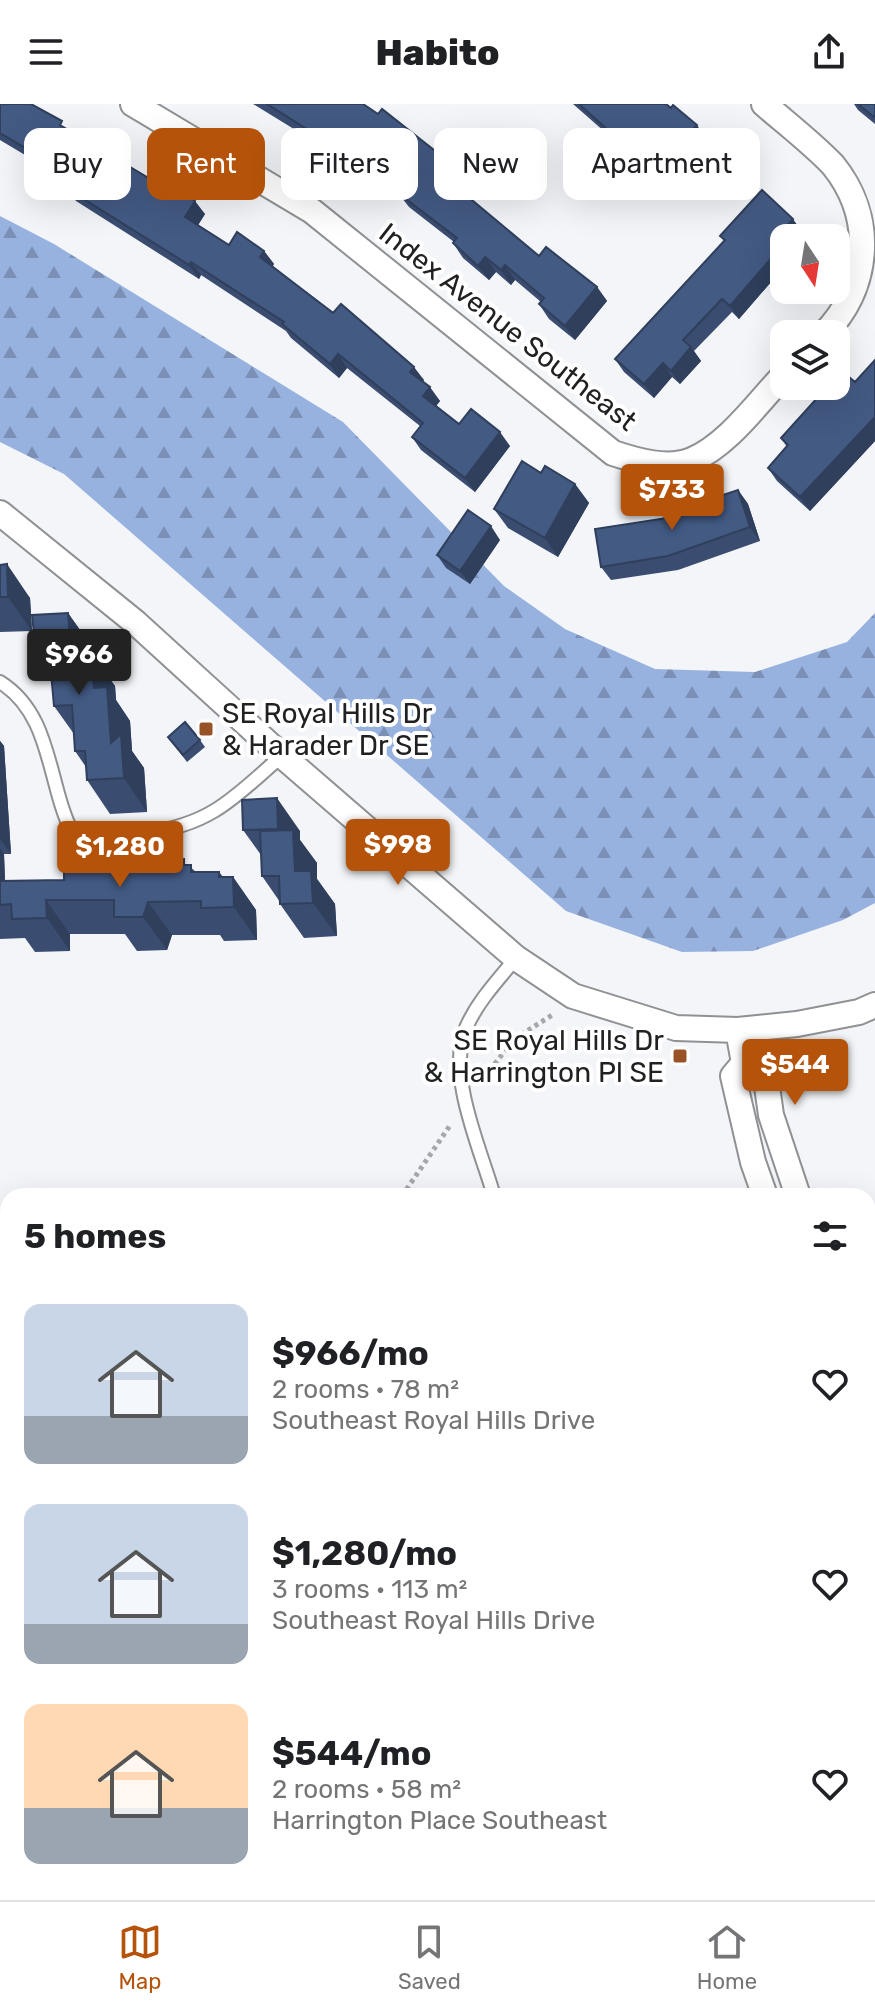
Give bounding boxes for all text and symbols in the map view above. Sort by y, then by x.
icon: menu [24,30,68,74]
icon: share [807,30,851,74]
text: Habito [376,31,499,74]
chip: Buy [24,128,131,200]
chip: Rent [147,128,265,200]
chip: Filters [281,128,418,200]
chip: New [434,128,547,200]
chip: Apartment [563,128,760,200]
street label: Index Avenue Southeast [373,216,643,438]
north arrow [770,224,850,304]
map controls [770,224,850,400]
button: layers [770,320,850,400]
pin: $733 [625,464,719,532]
text: $733 [639,474,705,505]
pin: $966 [32,629,126,697]
text: $966 [45,639,113,670]
place label: SE Royal Hills Dr & Harader Dr SE [222,697,433,762]
marker: SE Royal Hills Dr & Harader Dr SE [197,720,215,738]
pin: $998 [351,819,445,887]
pin: $1,280 [55,821,185,889]
text: $998 [364,829,432,860]
text: $1,280 [75,831,165,862]
place label: SE Royal Hills Dr & Harrington Pl SE [424,1024,664,1089]
pin: $544 [748,1039,842,1107]
marker: SE Royal Hills Dr & Harrington Pl SE [671,1047,689,1065]
text: $544 [760,1049,830,1080]
icon: filters [808,1214,852,1258]
text: 5 homes [24,1216,166,1257]
text: $966/mo [272,1333,429,1374]
icon: home [88,1336,184,1432]
icon: heart [808,1362,852,1406]
text: 2 rooms · 78 m² [272,1374,459,1405]
text: Southeast Royal Hills Drive [272,1405,595,1436]
text: $1,280/mo [272,1533,457,1574]
icon: home [88,1536,184,1632]
icon: heart [808,1562,852,1606]
text: 3 rooms · 113 m² [272,1574,467,1605]
text: Southeast Royal Hills Drive [272,1605,595,1636]
text: $544/mo [272,1733,432,1774]
icon: home [88,1736,184,1832]
icon: heart [808,1762,852,1806]
text: 2 rooms · 58 m² [272,1774,461,1805]
text: Harrington Place Southeast [272,1805,607,1836]
tab: Map [118,1920,162,1995]
tab: Saved [398,1920,461,1995]
tab: Home [697,1920,757,1995]

